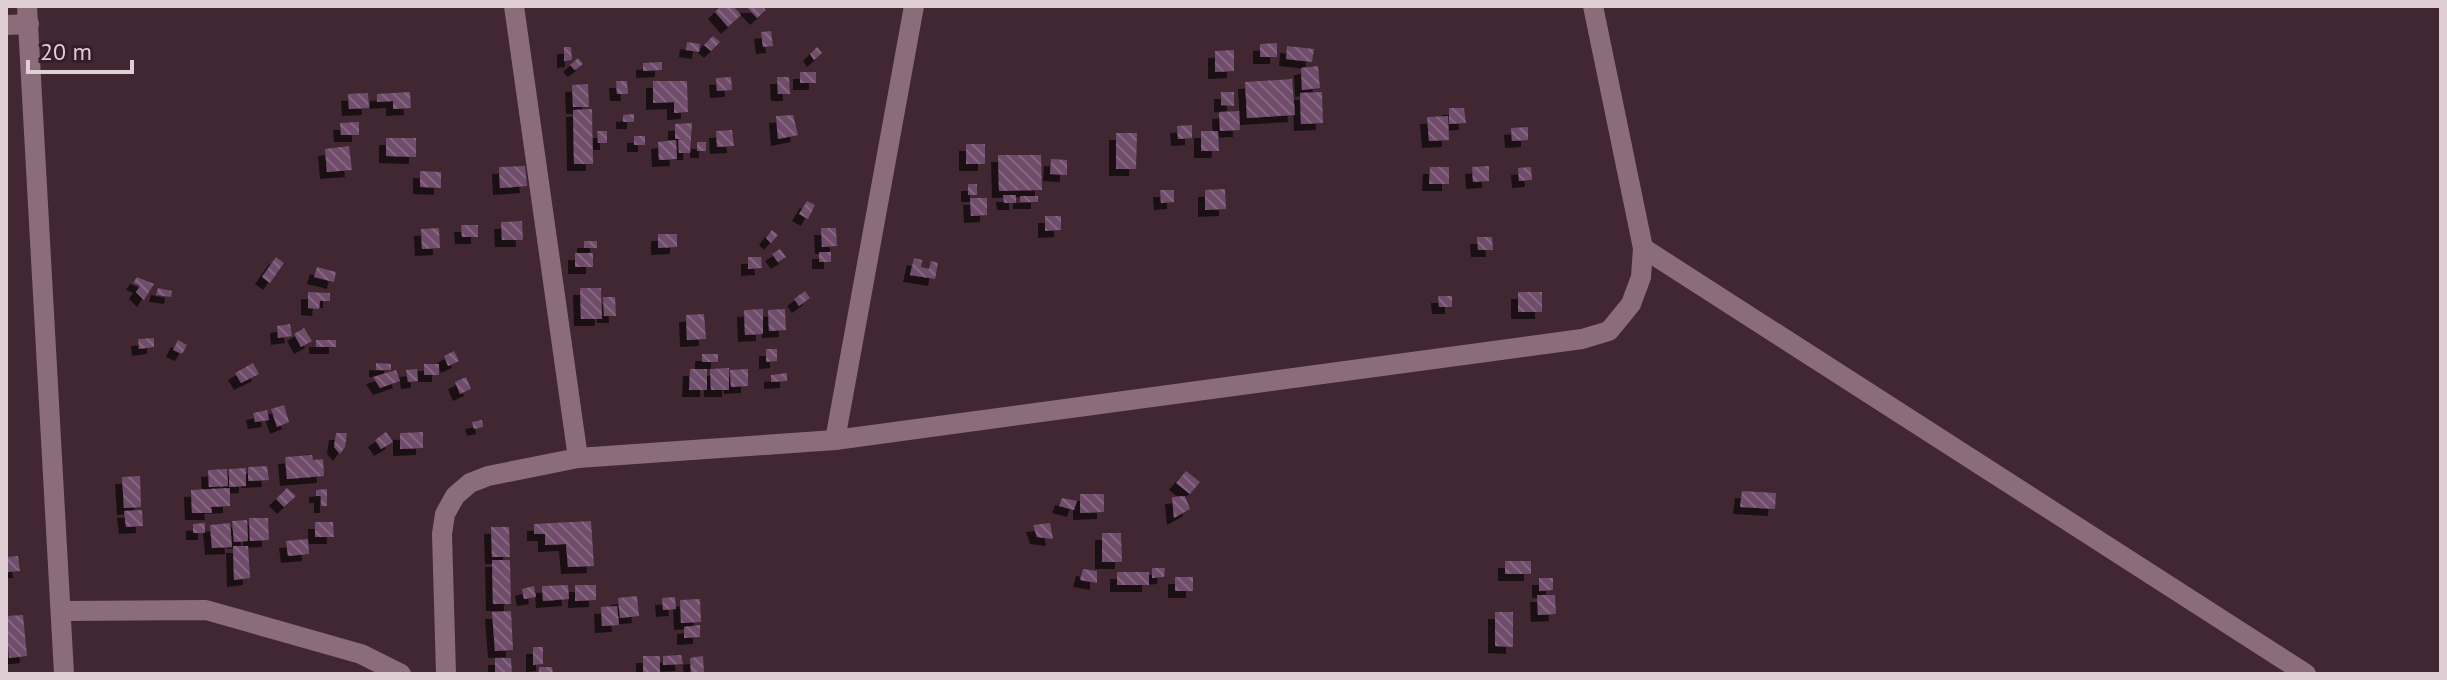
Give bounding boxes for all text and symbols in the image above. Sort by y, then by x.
scale bar [28,24,132,74]
text: 20 m [40,36,92,67]

